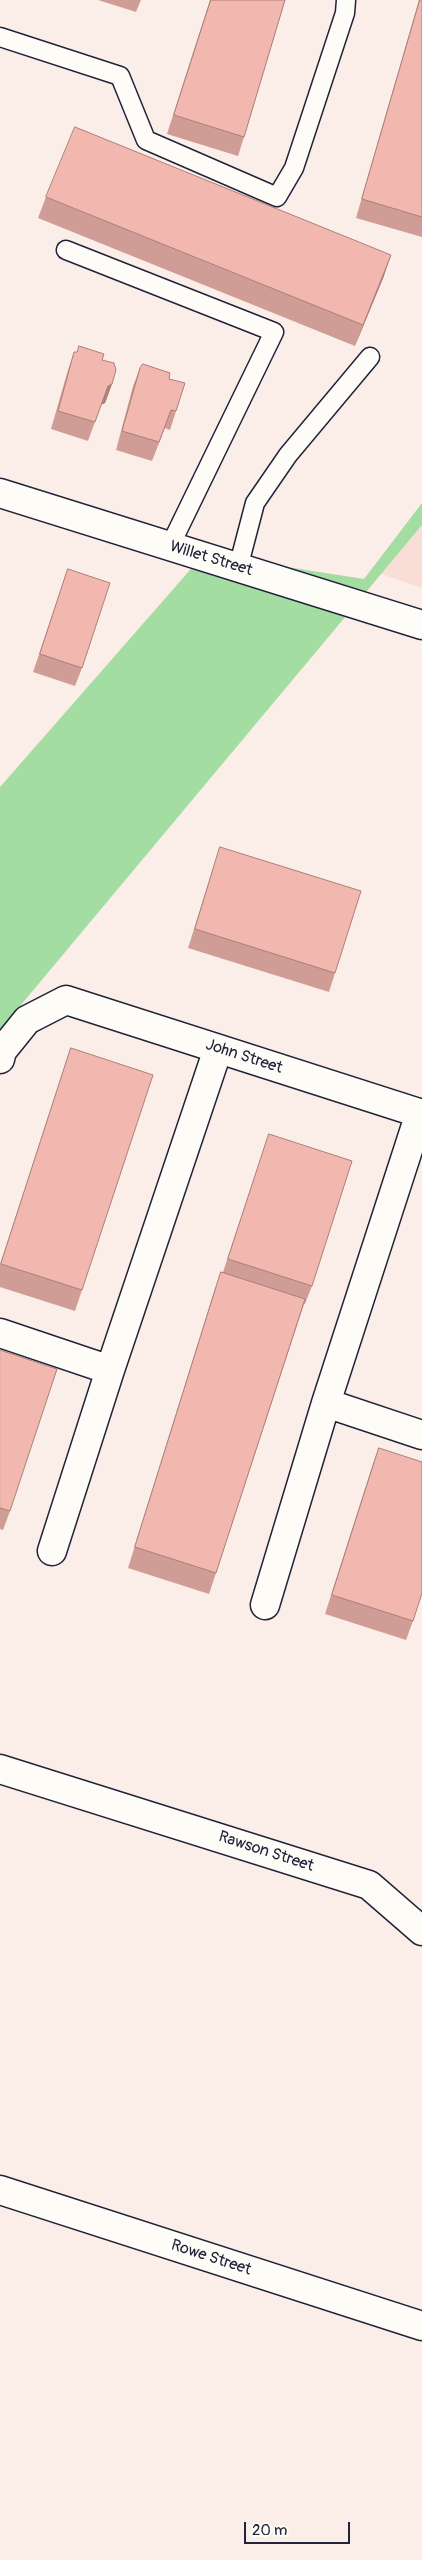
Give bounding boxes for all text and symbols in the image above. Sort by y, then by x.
street label: Willet Street [167,537,255,581]
street label: John Street [203,1036,285,1078]
street label: Rawson Street [216,1828,316,1876]
street label: Rowe Street [168,2236,254,2280]
scale bar [247,2512,353,2544]
text: 20 m [252,2521,287,2540]

